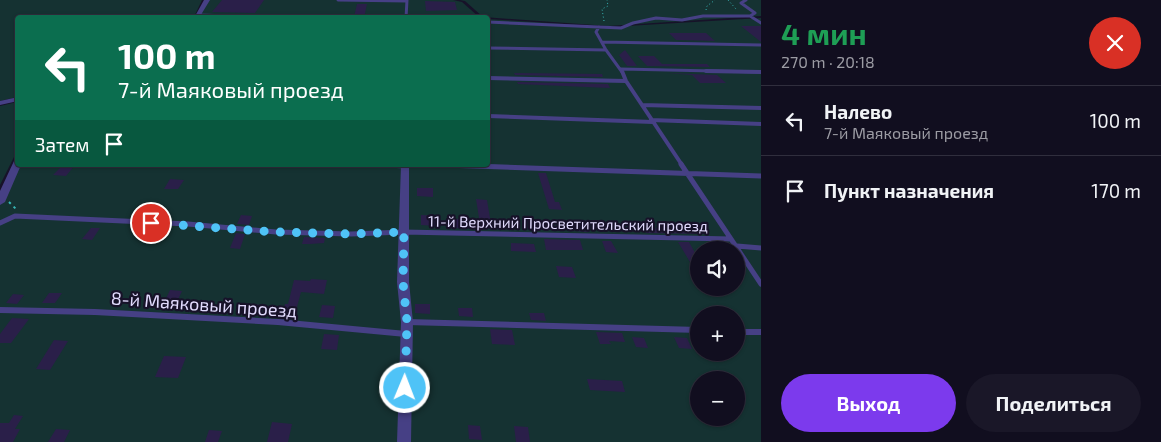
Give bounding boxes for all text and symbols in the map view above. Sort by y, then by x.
text: 4 мин [781,15,867,51]
button: close [1089,17,1141,69]
text: 100 m [118,34,216,76]
icon: left [35,35,100,100]
text: 270 m · 20:18 [781,52,875,71]
text: 7-й Маяковый проезд [118,76,344,102]
text: Налево [824,100,892,123]
icon: left [781,107,809,135]
text: 100 m [1090,109,1141,132]
text: 7-й Маяковый проезд [824,123,988,142]
icon: arrive [100,130,128,158]
text: Затем [35,133,90,156]
icon: arrive [781,177,809,205]
text: Пункт назначения [824,179,994,202]
text: 170 m [1091,179,1141,202]
pin [130,202,172,244]
icon: arrive [137,209,165,237]
street label: 11-й Верхний Просветительский проезд [428,212,708,234]
map controls [690,241,745,426]
button: sound [690,241,745,296]
street label: 8-й Маяковый проезд [110,287,298,321]
button: + [690,306,745,361]
position arrow [378,361,430,413]
button: − [690,371,745,426]
button: Выход [781,374,956,432]
button: Поделиться [966,374,1141,432]

